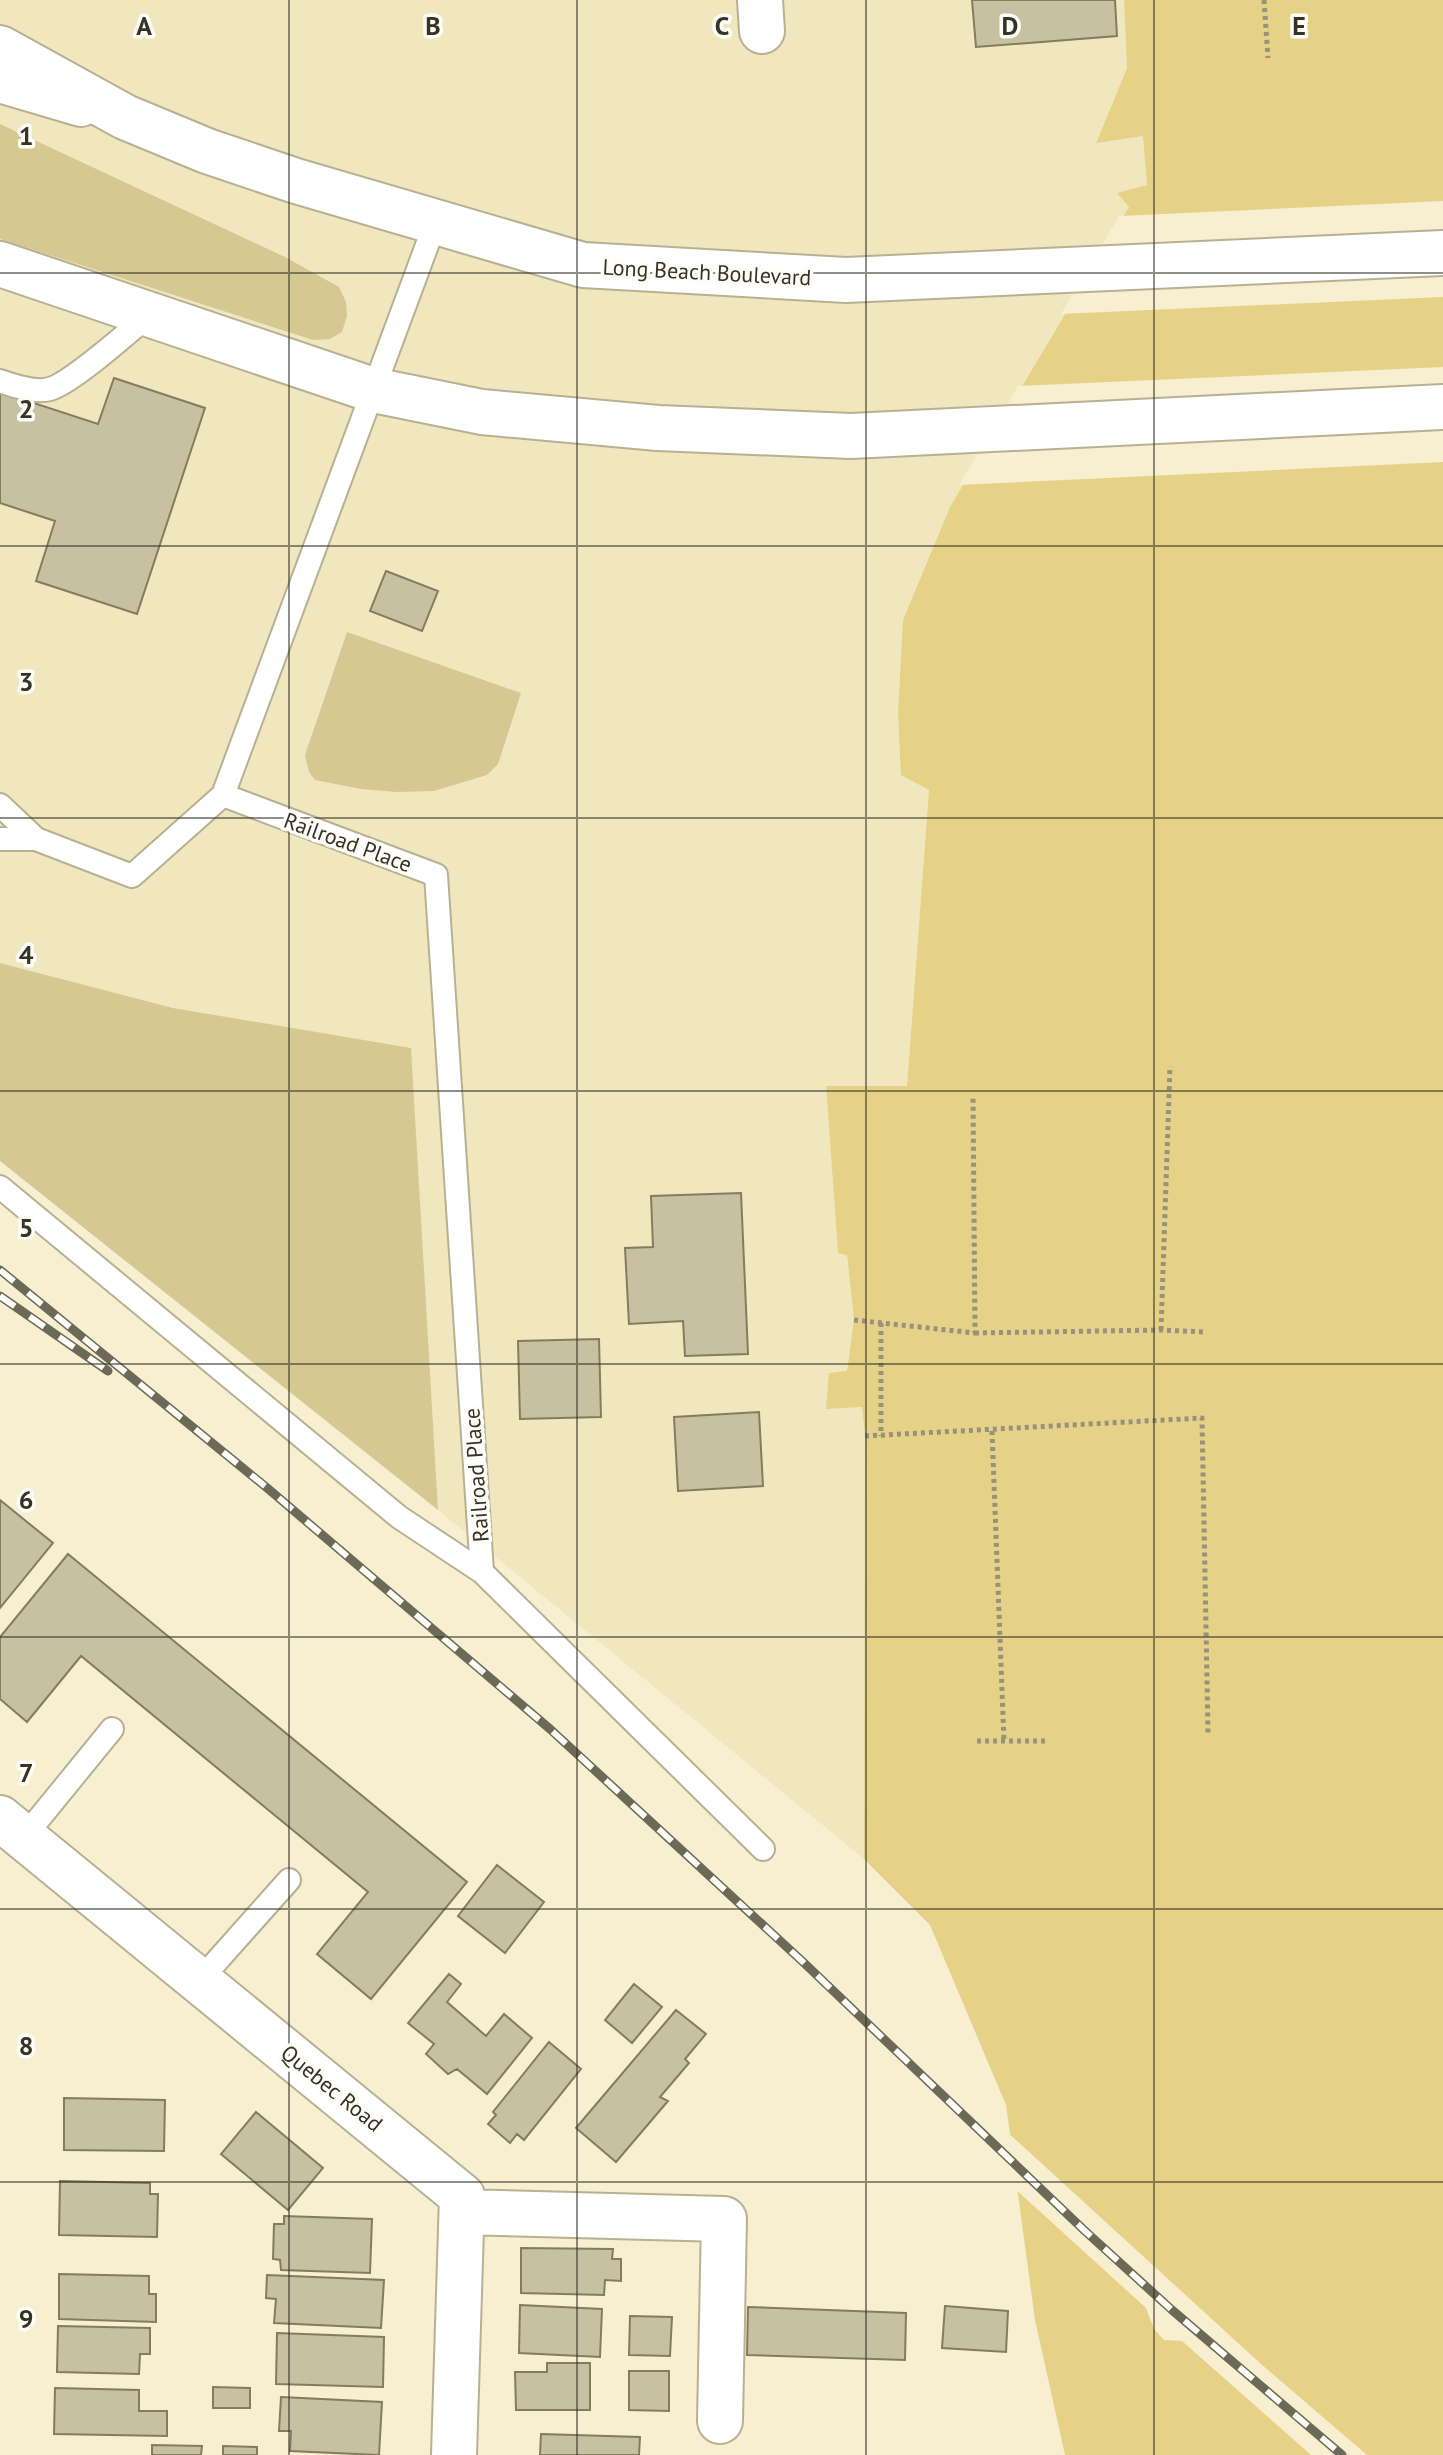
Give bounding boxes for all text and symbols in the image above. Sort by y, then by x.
text: A [136,9,152,42]
text: B [425,9,441,42]
text: C [715,9,729,42]
text: D [1002,9,1018,42]
text: E [1292,9,1306,42]
text: 1 [19,119,33,152]
street label: Long Beach Boulevard [602,253,812,291]
text: 2 [19,392,33,425]
text: 3 [19,665,33,698]
street label: Railroad Place [280,806,416,878]
text: 4 [19,938,34,971]
text: 5 [19,1211,33,1244]
street label: Railroad Place [457,1407,495,1543]
text: 6 [19,1483,33,1516]
text: 7 [19,1756,33,1789]
text: 8 [19,2029,33,2062]
street label: Quebec Road [275,2038,389,2138]
text: 9 [19,2302,33,2335]

